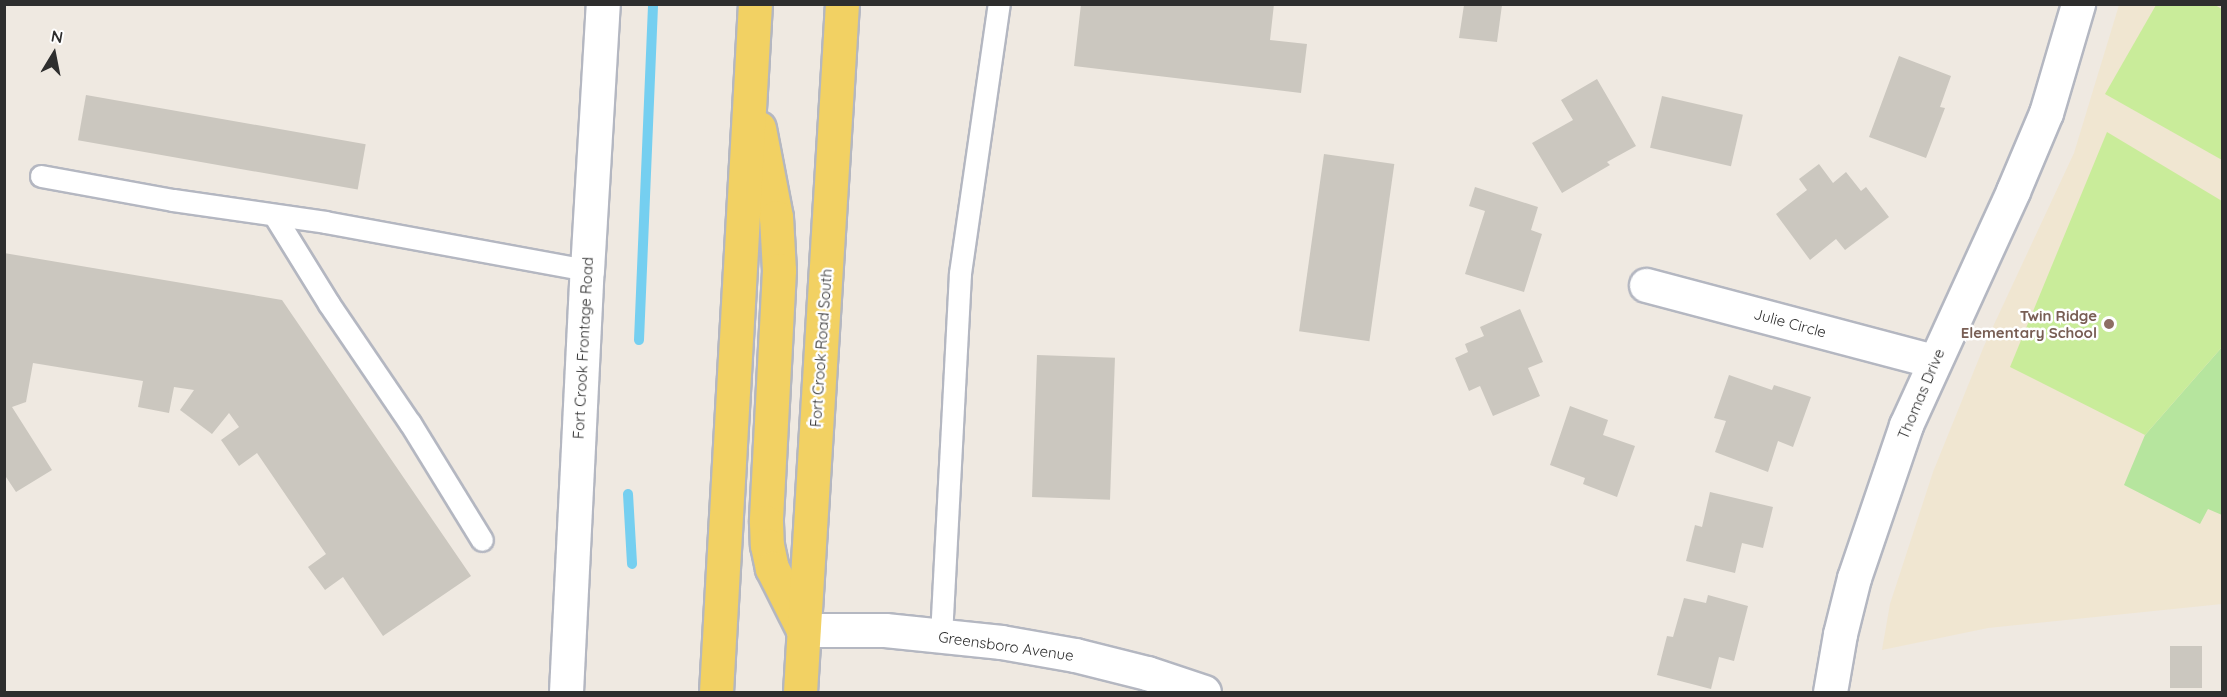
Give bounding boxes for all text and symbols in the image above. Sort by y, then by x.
north arrow [24,24,84,84]
text: N [50,25,65,47]
street label: Fort Crook Frontage Road [569,256,597,440]
street label: Fort Crook Road South [806,268,836,428]
street label: Julie Circle [1752,305,1828,341]
place label: Twin Ridge Elementary School [1961,306,2097,341]
marker: Twin Ridge Elementary School [2102,317,2116,331]
street label: Thomas Drive [1894,346,1948,442]
street label: Greensboro Avenue [937,628,1075,664]

